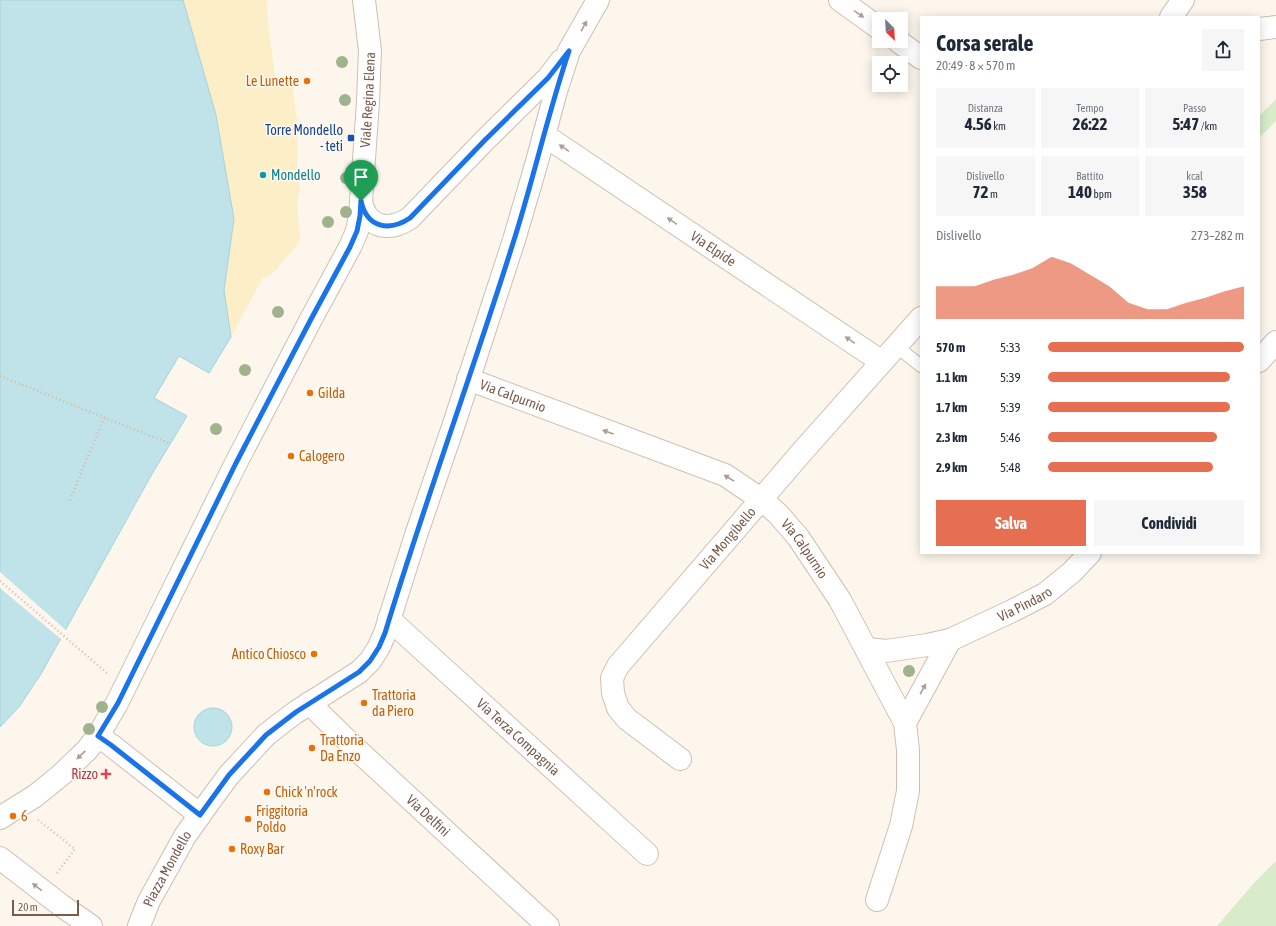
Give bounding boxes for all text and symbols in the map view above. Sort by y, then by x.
one-way arrow [854,10,865,18]
north arrow [872,12,908,48]
map controls [872,12,908,92]
one-way arrow [580,20,587,31]
button: share [1202,29,1244,71]
text: Corsa serale [936,30,1033,56]
street label: Viale Regina Elena [357,52,378,148]
button: locate [872,56,908,92]
text: 20:49 · 8 × 570 m [936,58,1015,73]
place label: Le Lunette [246,73,299,89]
marker: Le Lunette [302,76,312,86]
text: Distanza [968,102,1003,114]
text: Tempo [1076,102,1104,114]
text: Passo [1183,102,1206,114]
text: 4.56 [965,114,992,134]
text: 26:22 [1072,114,1107,134]
text: 5:47 [1172,114,1199,134]
text: km [992,120,1006,132]
text: /km [1199,120,1217,132]
place label: Torre Mondello - teti [265,122,343,154]
marker: Torre Mondello - teti [346,133,356,143]
one-way arrow [558,145,570,152]
pin [344,160,378,201]
icon: arrive [350,166,372,188]
place label: Mondello [271,167,321,183]
marker: Mondello [258,170,268,180]
text: Dislivello [966,170,1004,182]
text: Battito [1076,170,1104,182]
text: kcal [1186,170,1203,182]
text: 72 [973,182,989,202]
text: 140 [1068,182,1092,202]
text: 358 [1183,182,1207,202]
text: m [989,188,998,200]
text: bpm [1092,188,1112,200]
one-way arrow [667,217,677,225]
street label: Via Elpide [688,228,739,270]
text: Dislivello [936,228,981,243]
text: 273–282 m [1191,228,1244,243]
one-way arrow [844,336,855,344]
text: 570 m [936,340,965,355]
text: 5:33 [1000,340,1021,355]
text: 1.1 km [936,370,967,385]
text: 5:39 [1000,370,1021,385]
street label: Via Calpurnio [478,376,548,415]
place label: Gilda [318,385,345,401]
marker: Gilda [305,388,315,398]
text: 1.7 km [936,400,967,415]
text: 5:39 [1000,400,1021,415]
one-way arrow [602,428,614,434]
text: 2.3 km [936,430,967,445]
text: 5:46 [1000,430,1021,445]
place label: Calogero [299,448,345,464]
marker: Calogero [286,451,296,461]
text: 2.9 km [936,460,967,475]
text: 5:48 [1000,460,1021,475]
one-way arrow [724,474,734,482]
button: Salva [936,500,1086,546]
button: Condividi [1094,500,1244,546]
street label: Via Mongibello [696,504,759,573]
street label: Via Calpurnio [778,516,831,581]
street label: Via Pindaro [995,583,1055,625]
place label: Antico Chiosco [232,646,306,662]
marker: Antico Chiosco [309,649,319,659]
one-way arrow [920,683,927,694]
place label: Trattoria da Piero [372,687,416,719]
street label: Via Terza Compagnia [474,695,563,779]
marker: Trattoria da Piero [359,698,369,708]
place label: Trattoria Da Enzo [320,732,364,764]
marker: Trattoria Da Enzo [307,743,317,753]
one-way arrow [76,751,86,760]
place label: Rizzo [71,766,98,782]
marker: Rizzo [101,769,111,779]
place label: Chick 'n'rock [275,784,338,800]
marker: Chick 'n'rock [262,787,272,797]
street label: Via Delfini [403,791,453,840]
place label: Friggitoria Poldo [256,803,308,835]
place label: 6 [21,808,28,824]
marker: 6 [8,811,18,821]
marker: Friggitoria Poldo [243,814,253,824]
street label: Piazza Mondello [140,827,194,909]
place label: Roxy Bar [240,841,285,857]
marker: Roxy Bar [227,844,237,854]
one-way arrow [32,883,43,891]
scale bar [12,898,79,917]
text: 20 m [18,901,38,913]

